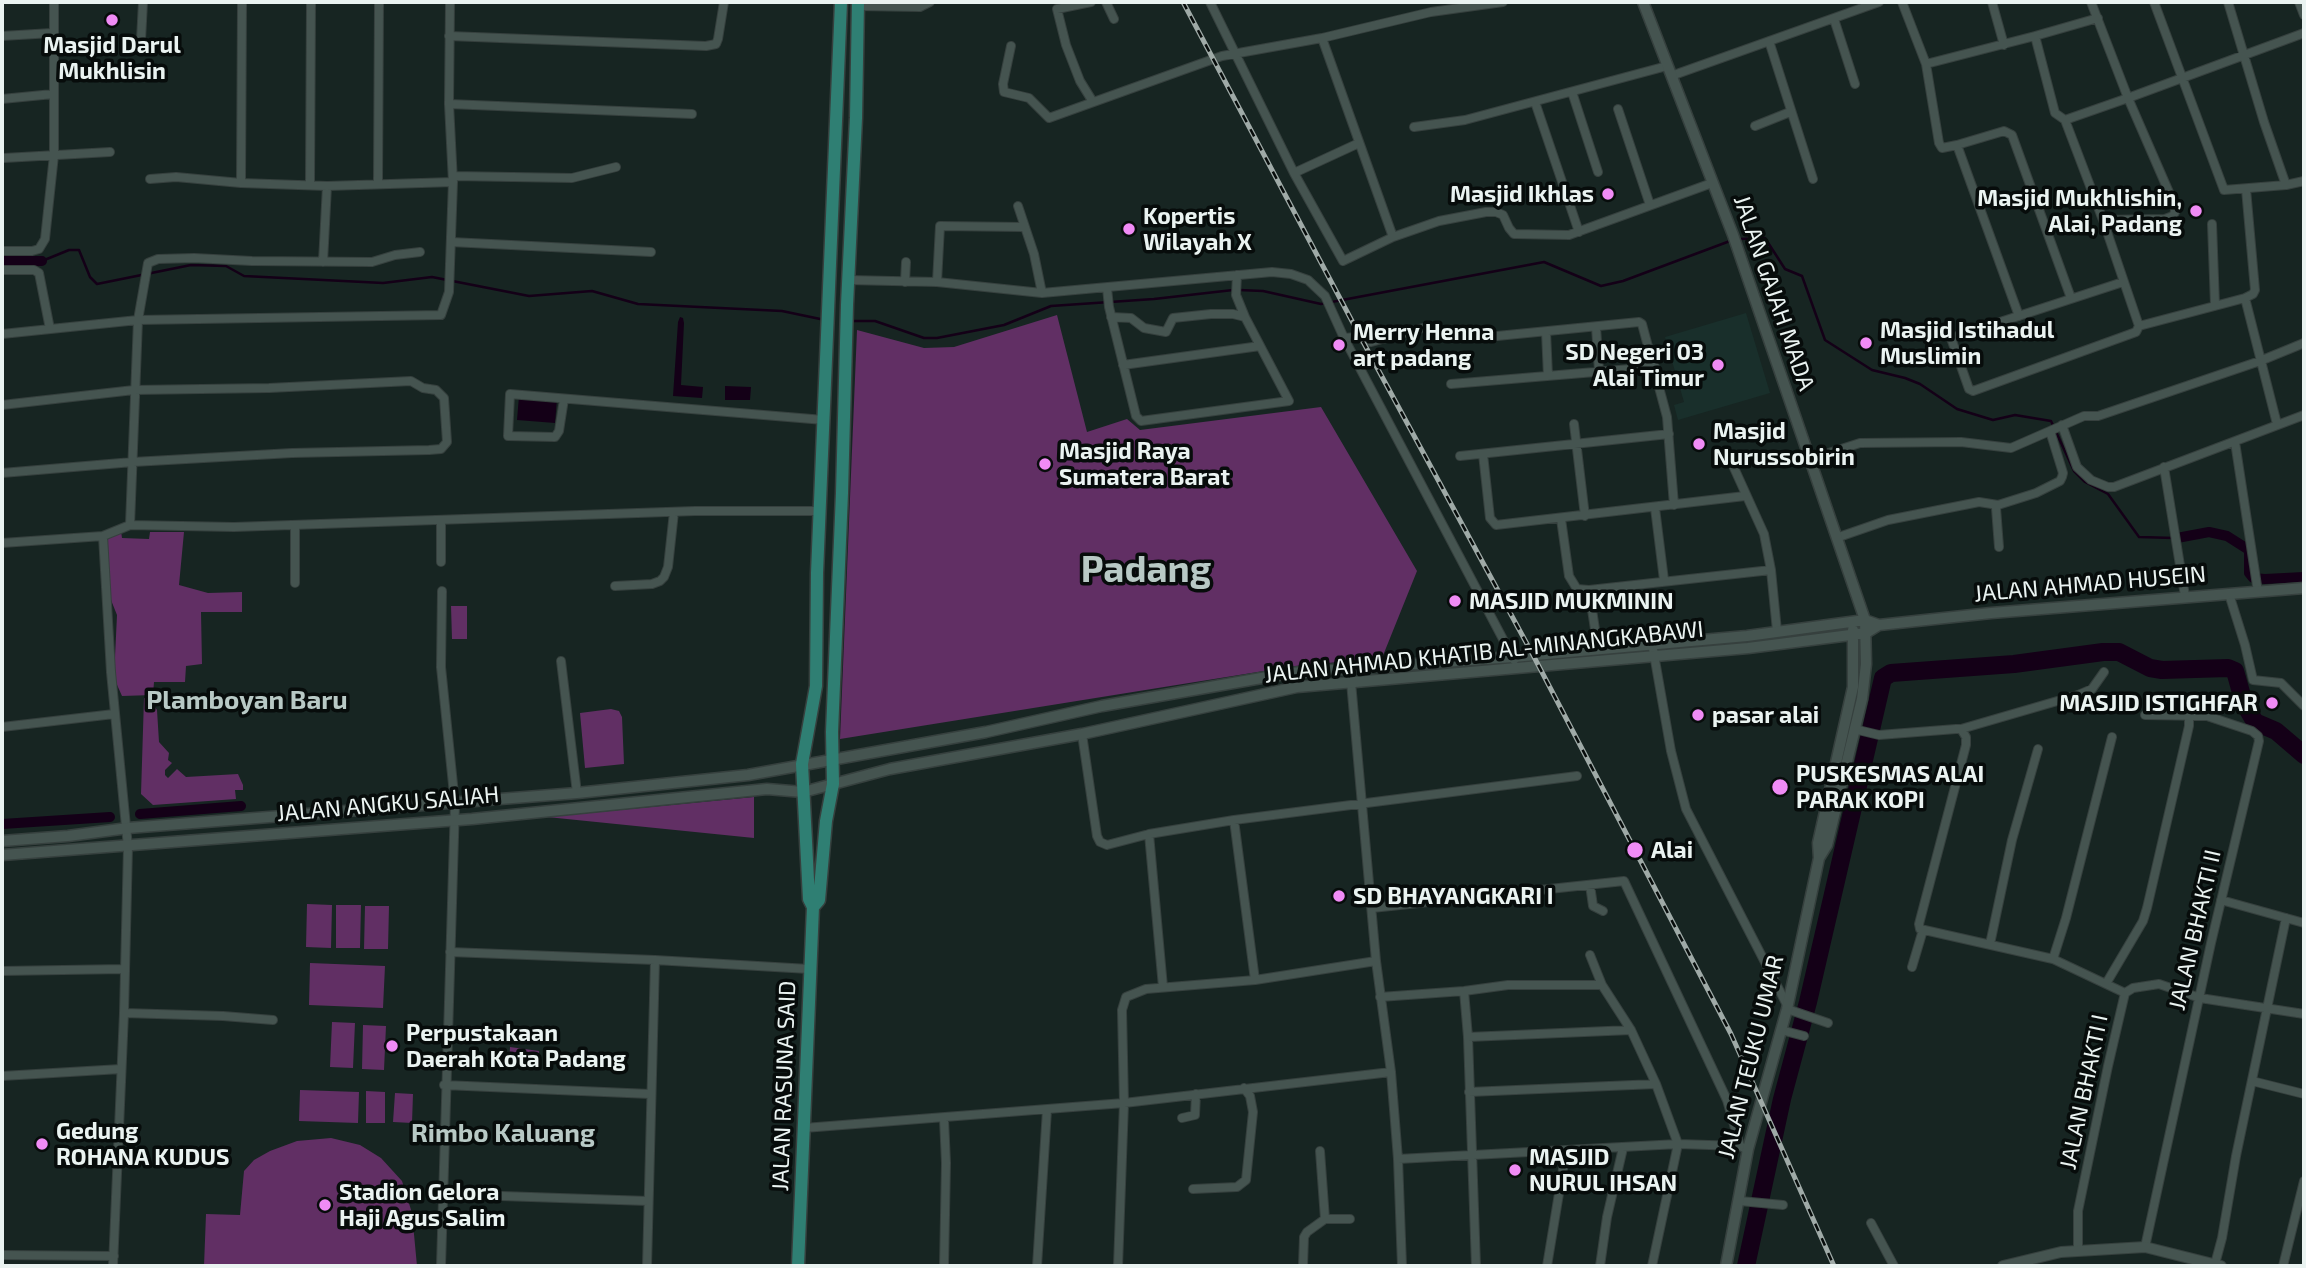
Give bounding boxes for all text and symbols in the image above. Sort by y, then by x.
marker: Masjid Darul Mukhlisin [104,12,120,28]
place label: Masjid Darul Mukhlisin [43,31,181,85]
place label: Masjid Ikhlas [1450,180,1594,208]
place label: Masjid Mukhlishin, Alai, Padang [1977,184,2182,238]
marker: Masjid Ikhlas [1600,186,1616,202]
street label: JALAN GAJAH MADA [1728,192,1820,394]
place label: Kopertis Wilayah X [1143,202,1252,256]
marker: Masjid Mukhlishin, Alai, Padang [2188,203,2204,219]
marker: Kopertis Wilayah X [1121,221,1137,237]
place label: Masjid Istihadul Muslimin [1880,316,2054,370]
place label: Merry Henna art padang [1353,318,1494,372]
marker: Masjid Istihadul Muslimin [1858,335,1874,351]
marker: Merry Henna art padang [1331,337,1347,353]
place label: SD Negeri 03 Alai Timur [1565,338,1704,392]
marker: SD Negeri 03 Alai Timur [1710,357,1726,373]
place label: Masjid Nurussobirin [1713,417,1855,471]
marker: Masjid Nurussobirin [1691,436,1707,452]
place label: Masjid Raya Sumatera Barat [1059,437,1230,491]
marker: Masjid Raya Sumatera Barat [1037,456,1053,472]
district label: Padang [1081,548,1211,592]
street label: JALAN AHMAD HUSEIN [1973,560,2207,608]
place label: MASJID MUKMININ [1469,587,1674,615]
marker: MASJID MUKMININ [1447,593,1463,609]
street label: JALAN AHMAD KHATIB AL-MINANGKABAWI [1263,615,1705,689]
district label: Plamboyan Baru [146,684,348,716]
place label: MASJID ISTIGHFAR [2059,689,2258,717]
marker: MASJID ISTIGHFAR [2264,695,2280,711]
place label: pasar alai [1712,701,1819,729]
marker: pasar alai [1690,707,1706,723]
place label: PUSKESMAS ALAI PARAK KOPI [1796,760,1984,814]
marker: PUSKESMAS ALAI PARAK KOPI [1770,777,1790,797]
street label: JALAN ANGKU SALIAH [276,781,500,827]
place label: Alai [1651,836,1693,864]
marker: Alai [1625,840,1645,860]
street label: JALAN BHAKTI II [2163,847,2227,1013]
place label: SD BHAYANGKARI I [1353,882,1554,910]
marker: SD BHAYANGKARI I [1331,888,1347,904]
street label: JALAN TEUKU UMAR [1712,952,1790,1162]
street label: JALAN RASUNA SAID [767,980,801,1192]
street label: JALAN BHAKTI I [2054,1012,2114,1172]
place label: Perpustakaan Daerah Kota Padang [406,1019,626,1073]
marker: Perpustakaan Daerah Kota Padang [384,1038,400,1054]
place label: Gedung ROHANA KUDUS [56,1117,229,1171]
district label: Rimbo Kaluang [411,1117,595,1149]
marker: Gedung ROHANA KUDUS [34,1136,50,1152]
place label: MASJID NURUL IHSAN [1529,1143,1677,1197]
marker: MASJID NURUL IHSAN [1507,1162,1523,1178]
place label: Stadion Gelora Haji Agus Salim [339,1178,506,1232]
marker: Stadion Gelora Haji Agus Salim [317,1197,333,1213]

